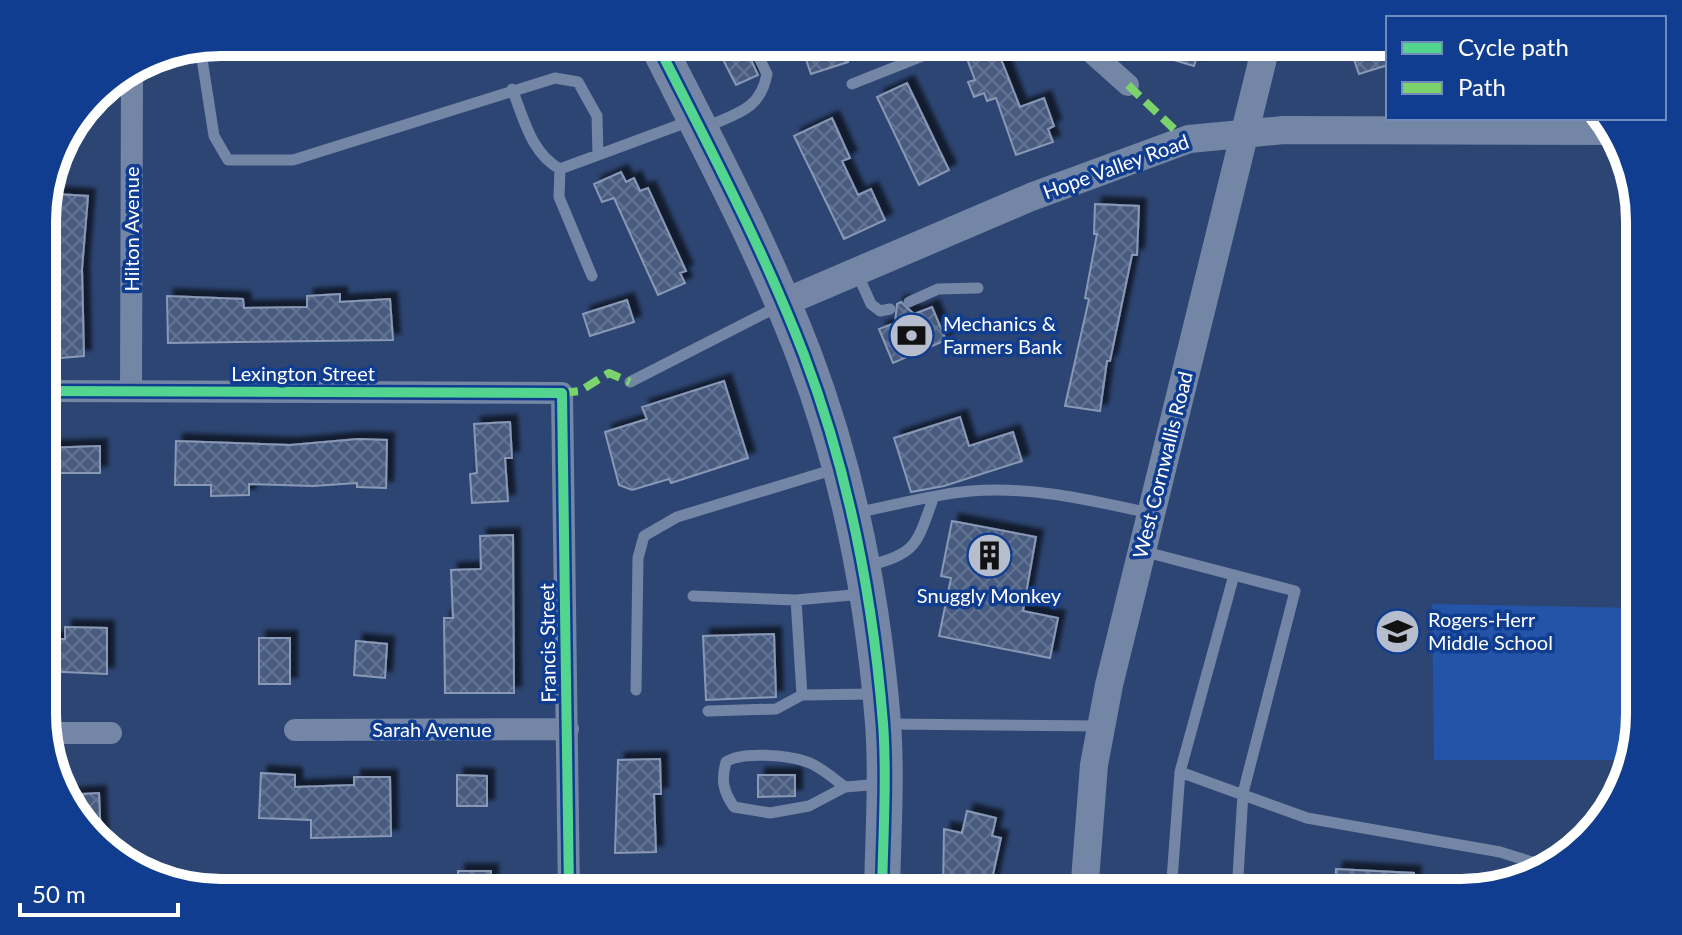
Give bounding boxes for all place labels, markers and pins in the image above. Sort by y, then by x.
bank icon: Mechanics & Farmers Bank [888,311,936,359]
place label: Mechanics & Farmers Bank [943,311,1063,358]
building icon: Snuggly Monkey [965,532,1013,580]
place label: Snuggly Monkey [917,583,1062,607]
school or university icon: Rogers-Herr Middle School [1373,607,1421,655]
place label: Rogers-Herr Middle School [1428,607,1553,654]

